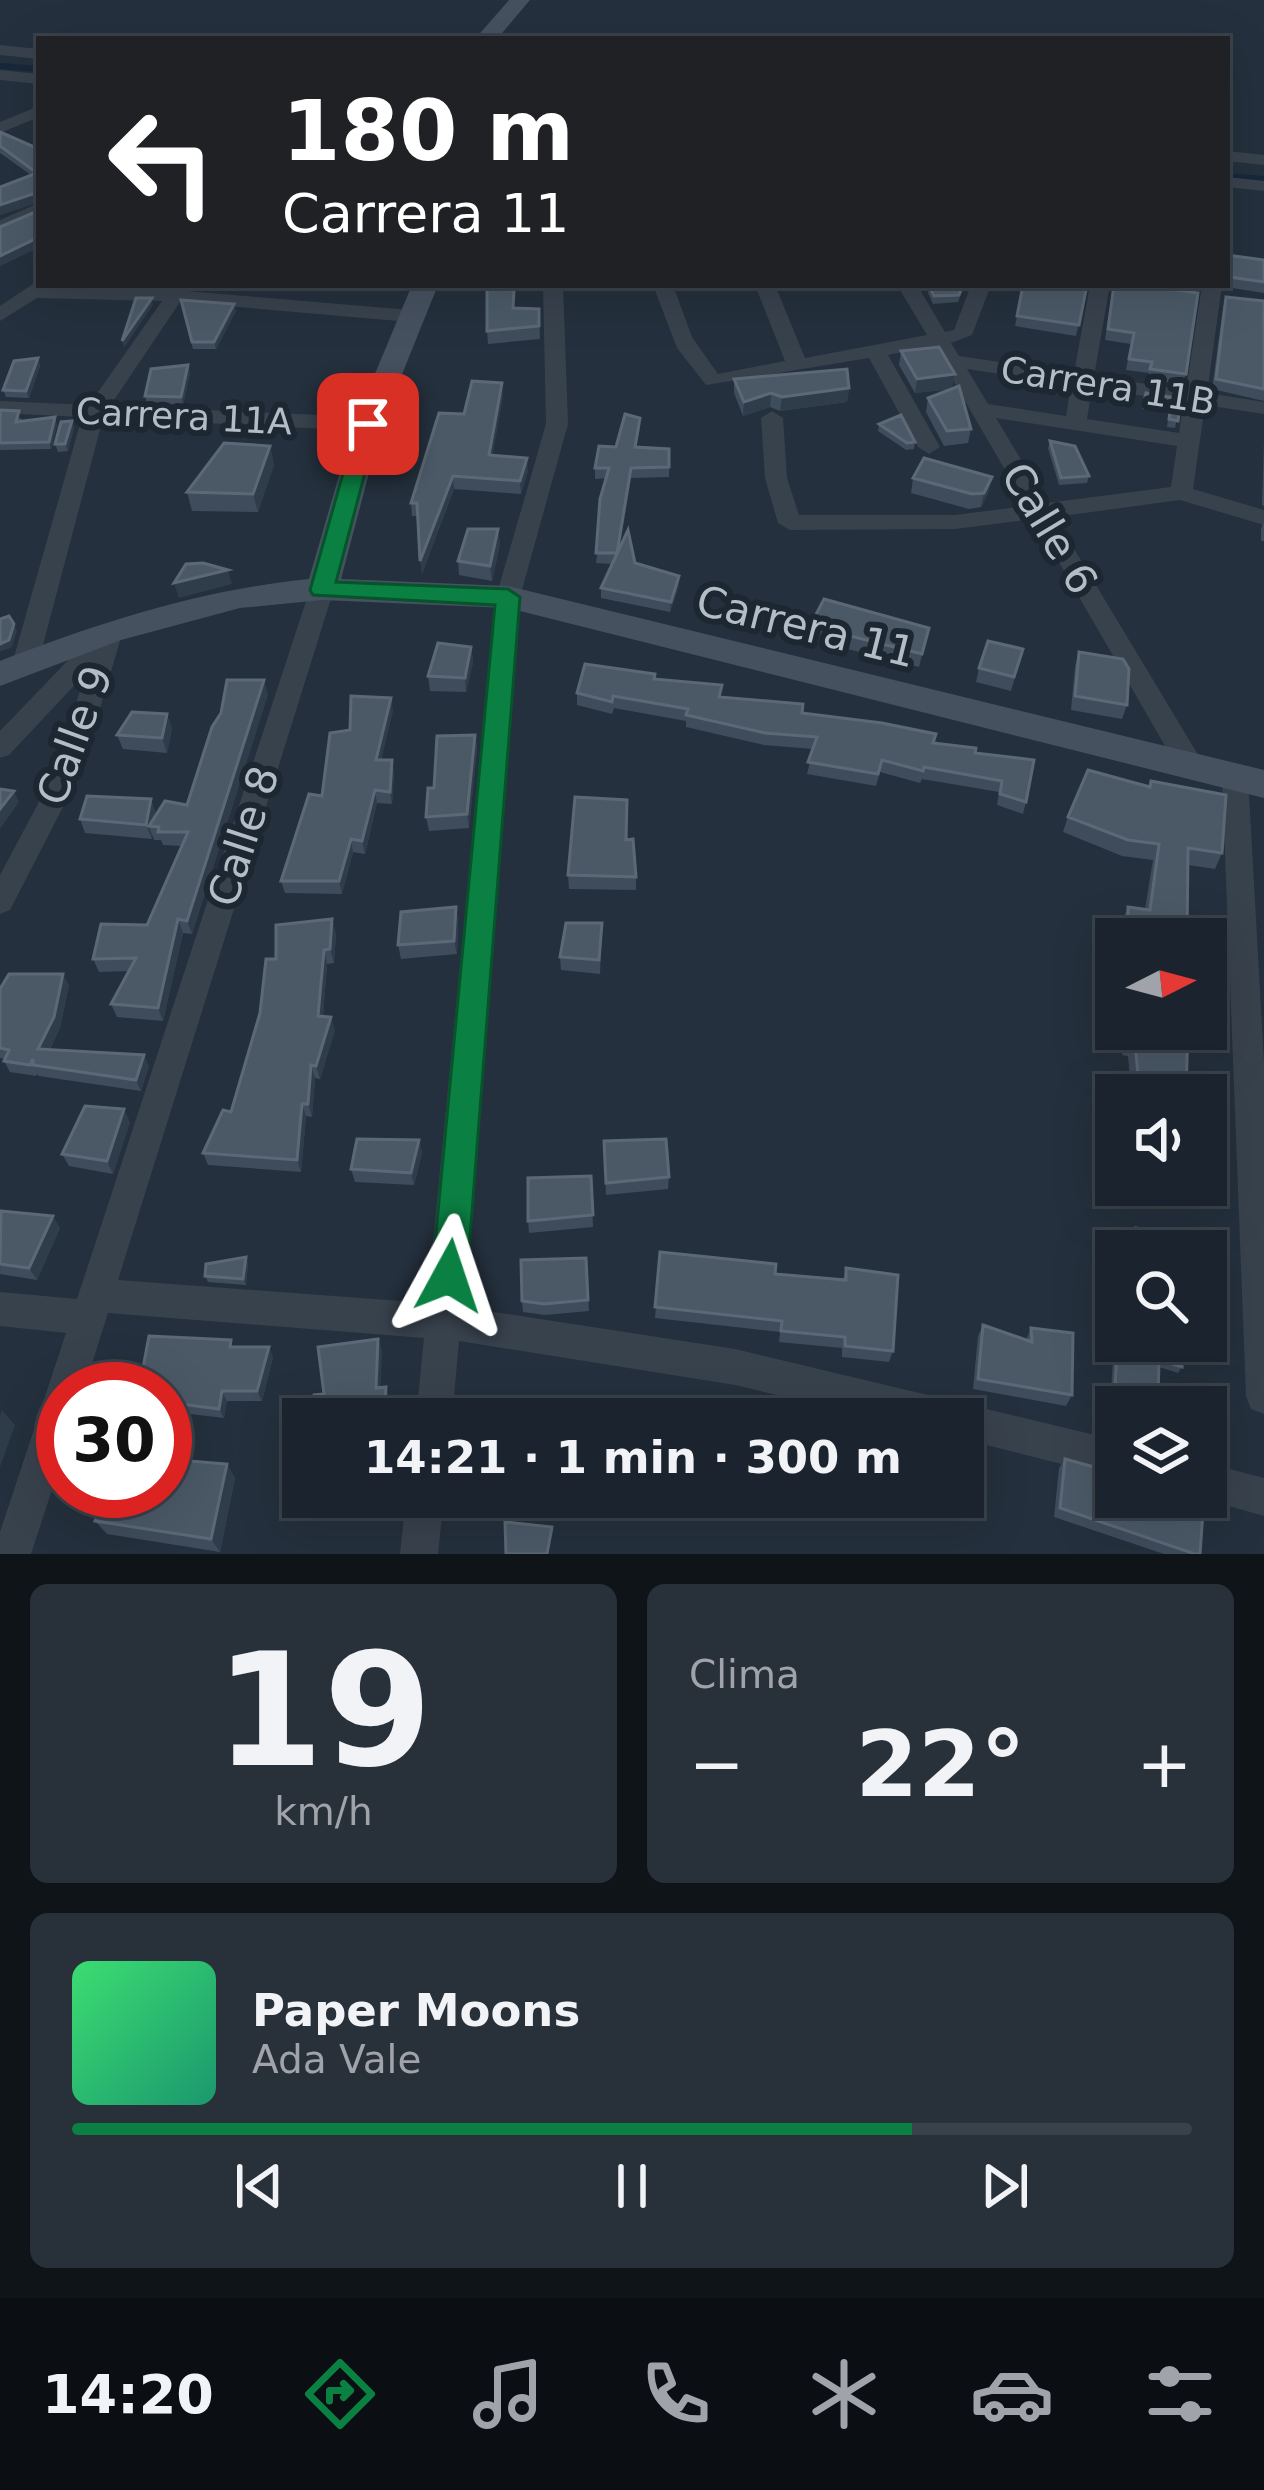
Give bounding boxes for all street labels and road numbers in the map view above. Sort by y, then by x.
street label: Carrera 11B [998,348,1218,423]
street label: Carrera 11A [75,390,293,443]
street label: Calle 6 [991,454,1108,603]
street label: Carrera 11 [691,576,920,677]
street label: Calle 9 [27,659,122,811]
street label: Calle 8 [198,760,289,912]

